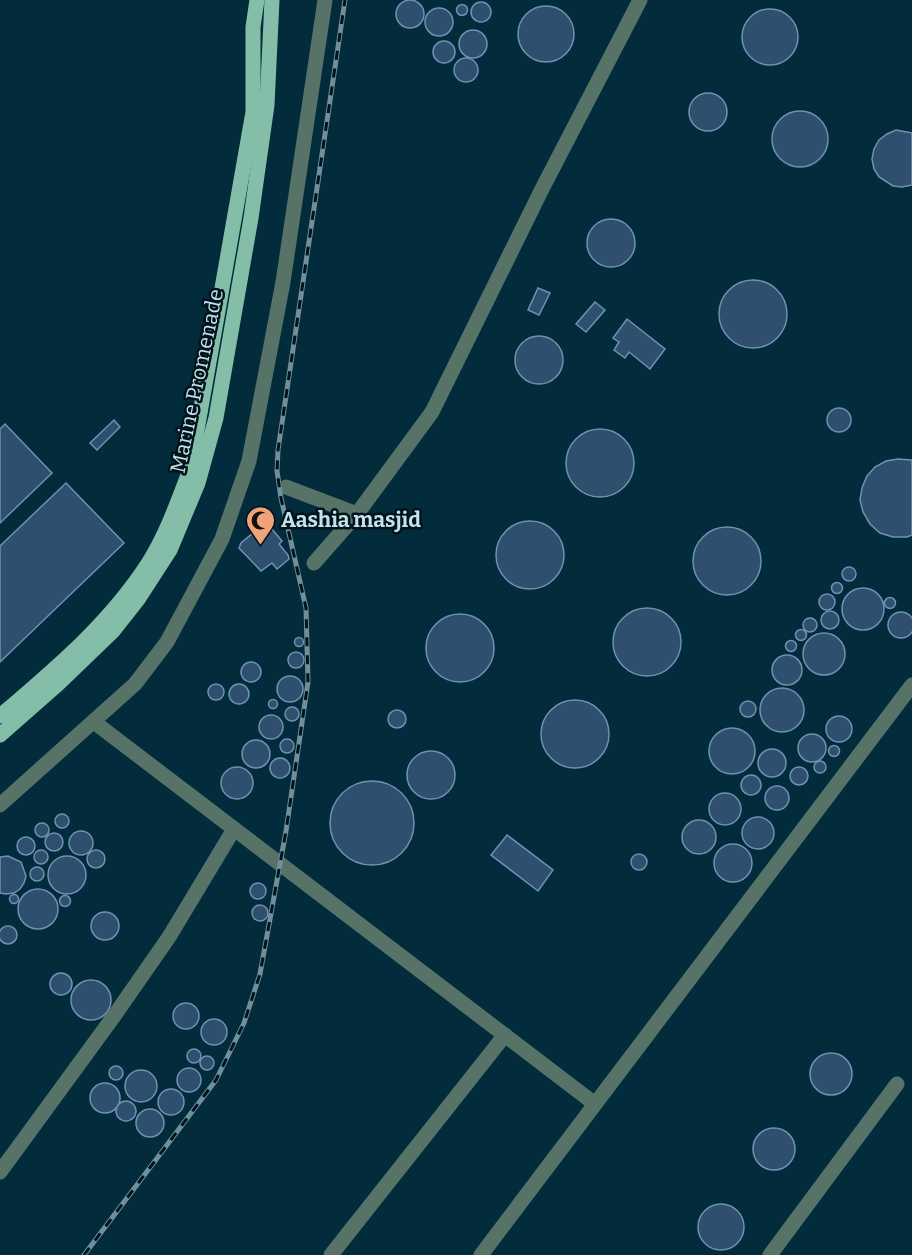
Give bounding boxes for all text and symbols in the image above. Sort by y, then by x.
street label: Marine Promenade [165,287,229,475]
mosque icon: Aashia masjid [244,504,276,546]
place label: Aashia masjid [281,507,421,533]

